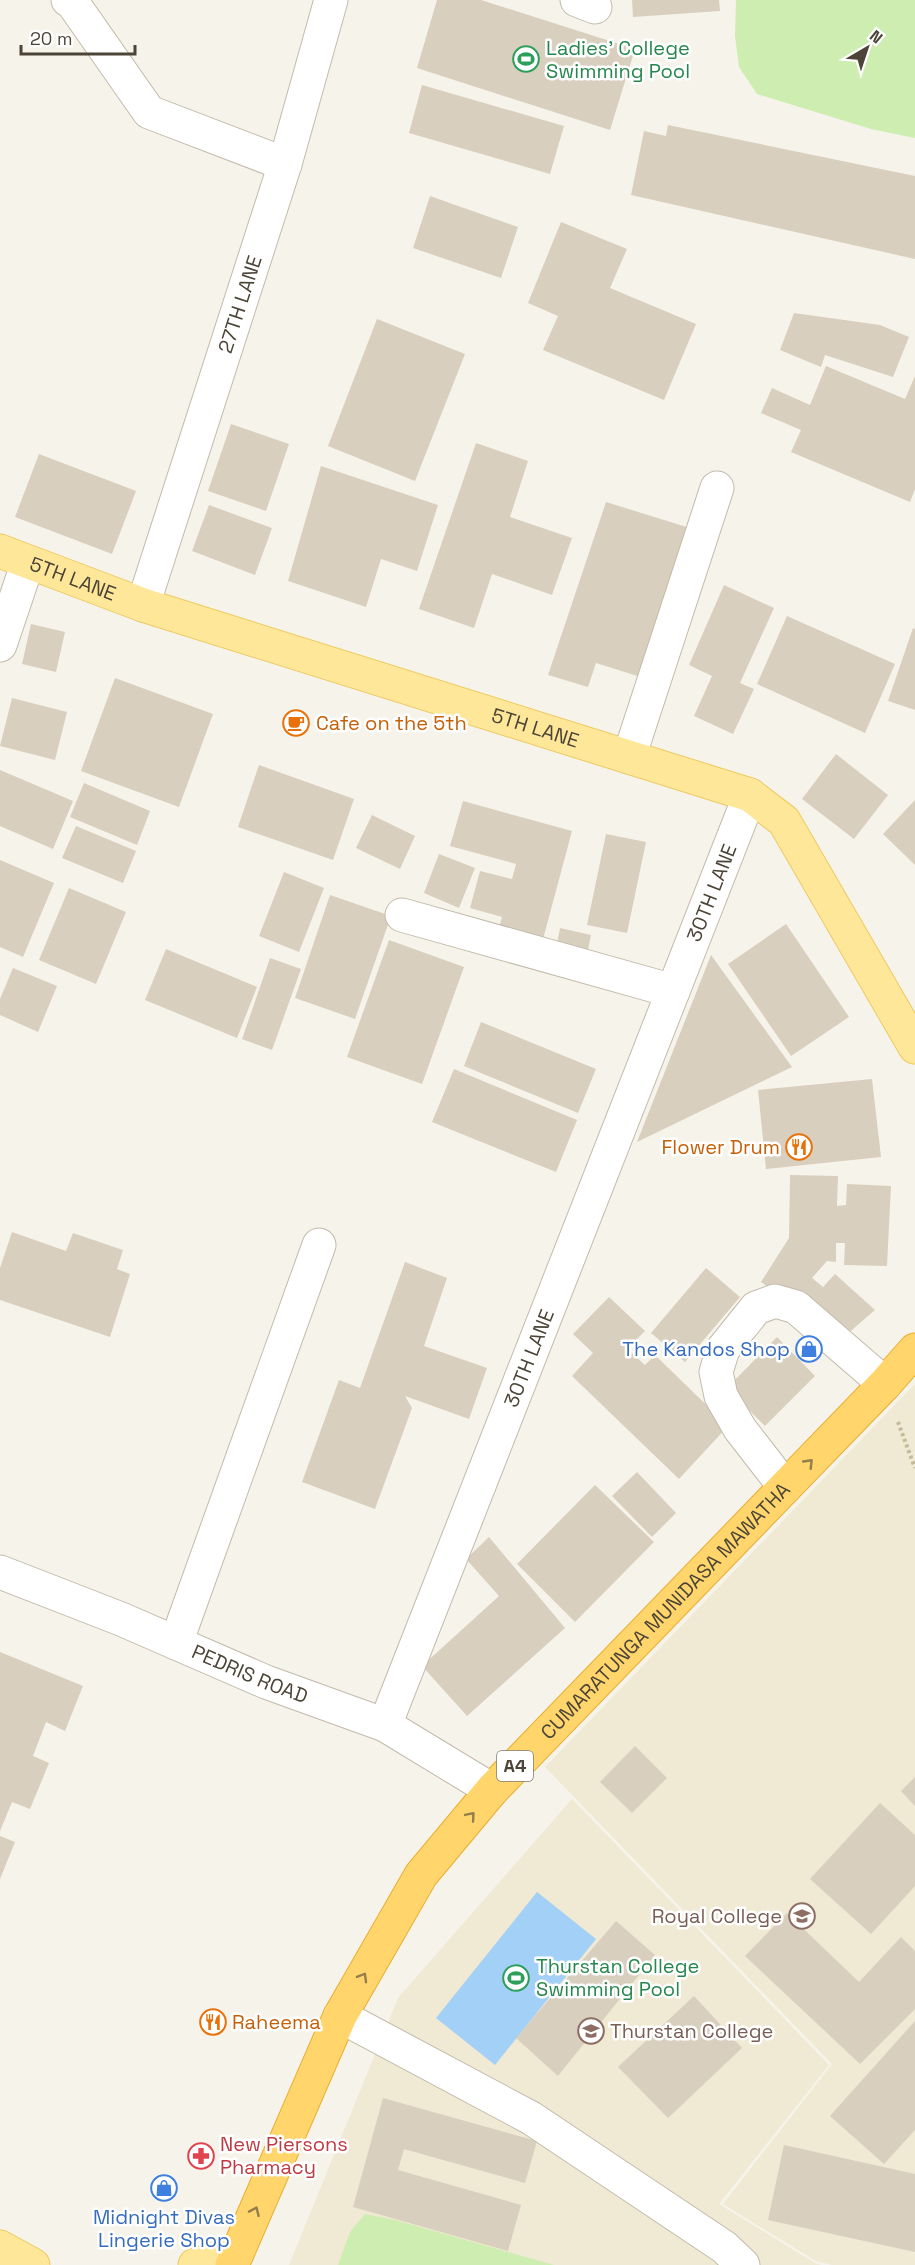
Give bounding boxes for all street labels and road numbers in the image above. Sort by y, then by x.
street label: 27TH LANE [212,252,268,356]
street label: 5TH LANE [26,550,120,607]
street label: 5TH LANE [488,702,582,754]
street label: 30TH LANE [681,840,743,946]
street label: 30TH LANE [498,1306,560,1411]
street label: CUMARATUNGA MUNIDASA MAWATHA [535,1477,796,1745]
street label: PEDRIS ROAD [188,1638,312,1709]
road number: A4 [497,1751,533,1781]

